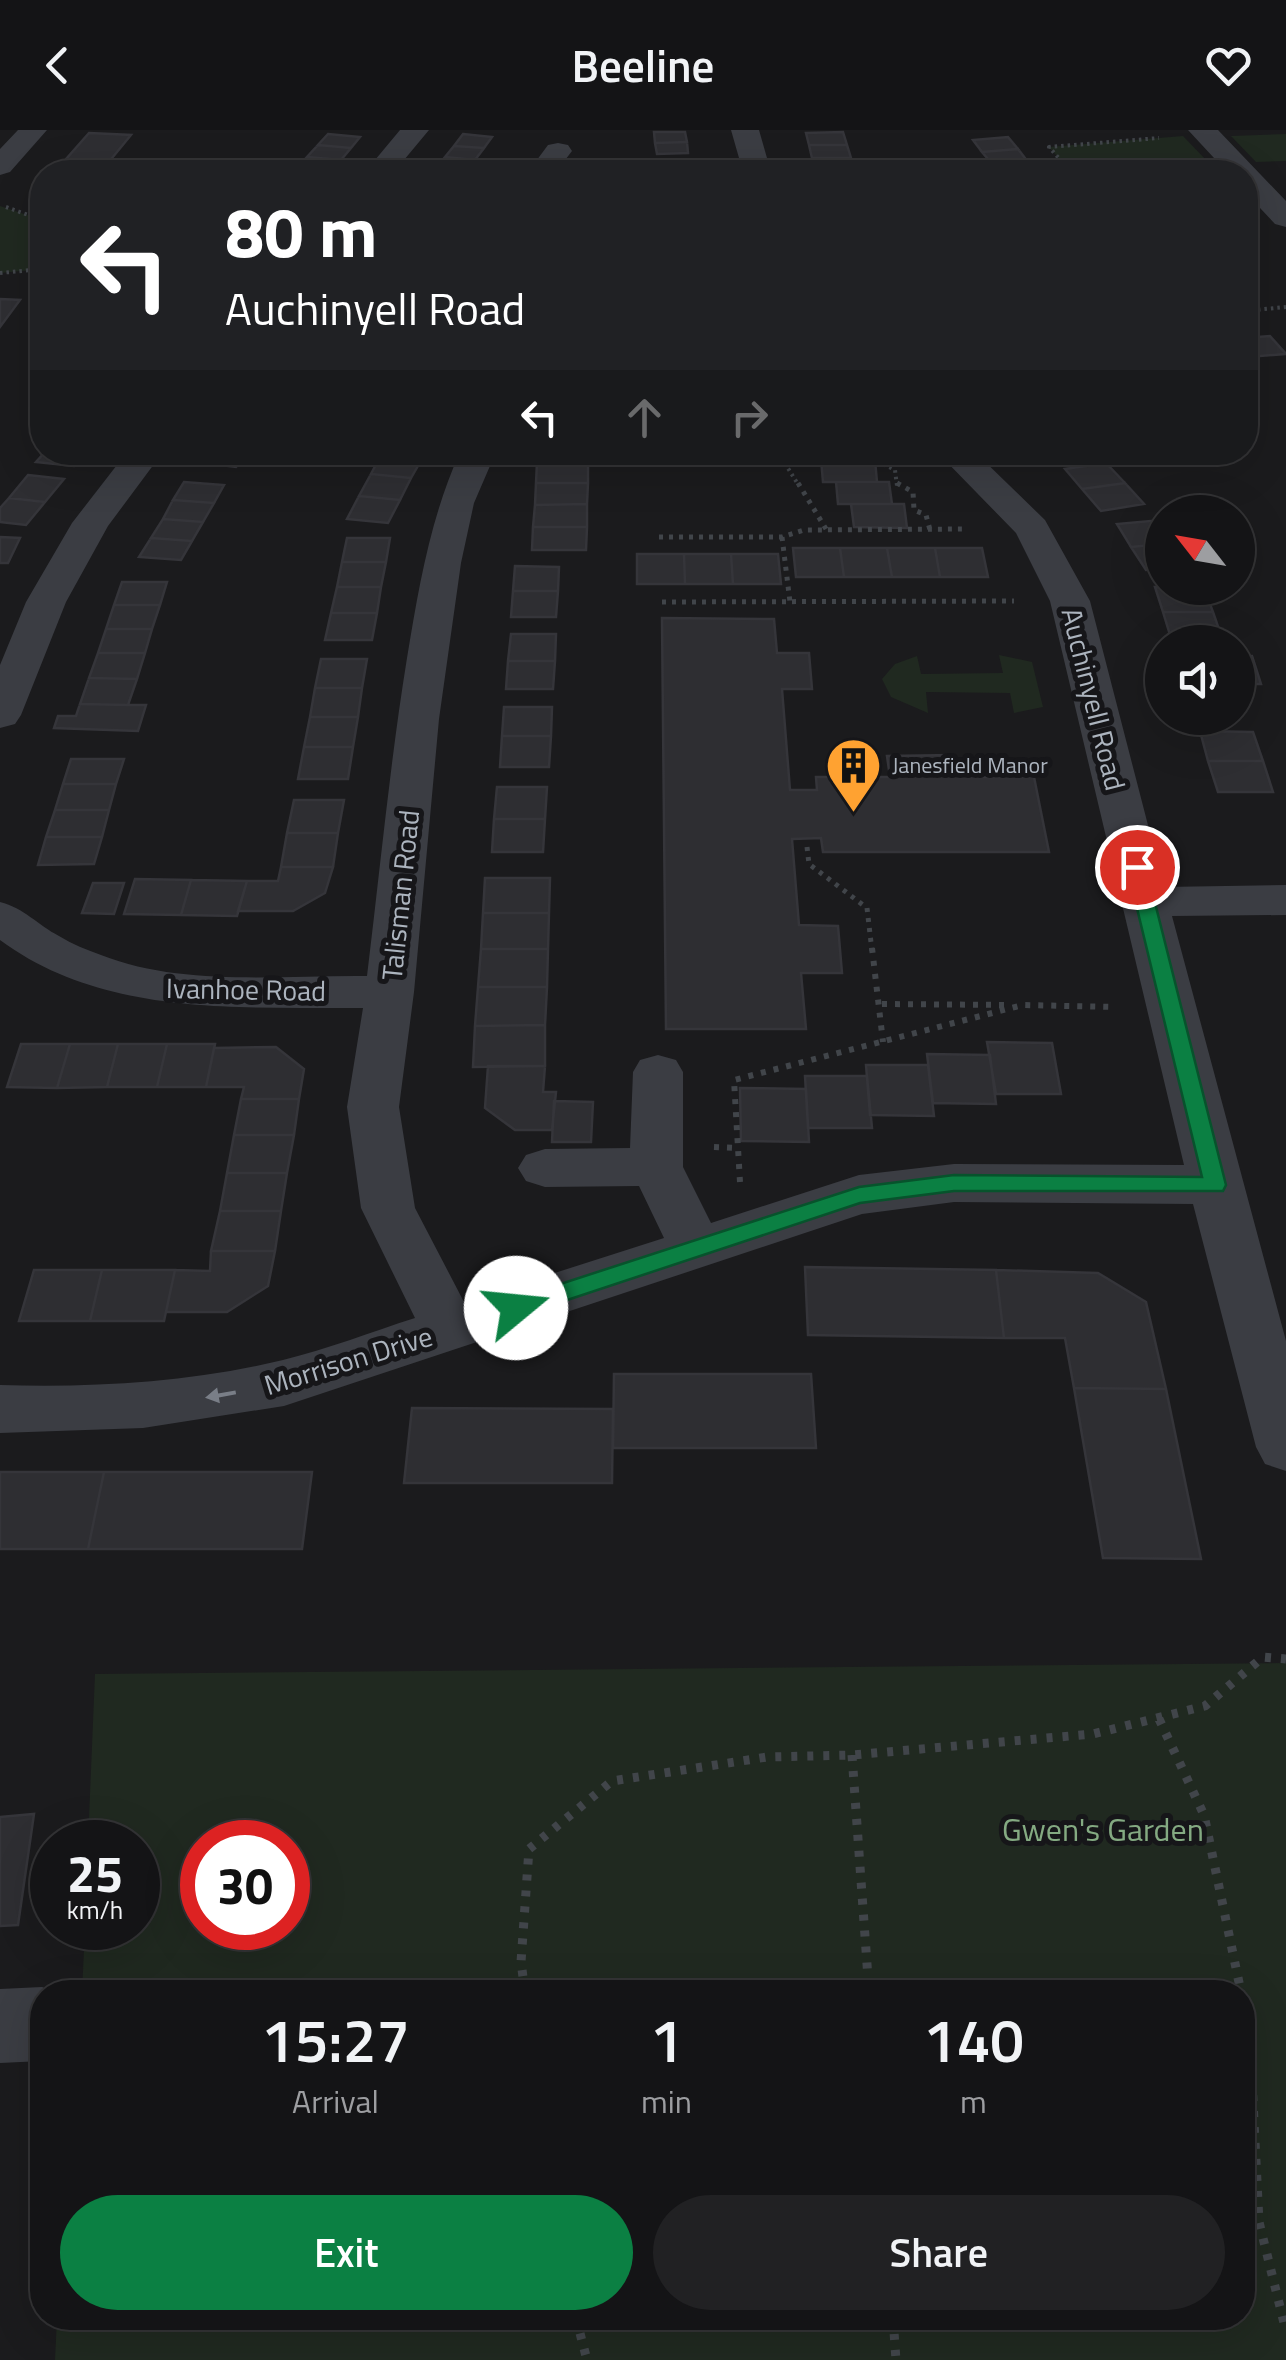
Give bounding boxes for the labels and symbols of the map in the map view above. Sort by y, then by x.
north arrow [1145,495,1255,605]
street label: Auchinyell Road [1051,603,1137,795]
building icon: Janesfield Manor [823,735,883,814]
place label: Janesfield Manor [892,748,1048,782]
street label: Talisman Road [370,808,430,982]
pin [1095,825,1180,910]
street label: Ivanhoe Road [166,966,326,1012]
position arrow [464,1256,568,1360]
street label: Morrison Drive [259,1314,437,1406]
one-way arrow [205,1388,236,1403]
park label: Gwen's Garden [1002,1805,1204,1853]
speed limit sign: 30 [180,1820,310,1950]

